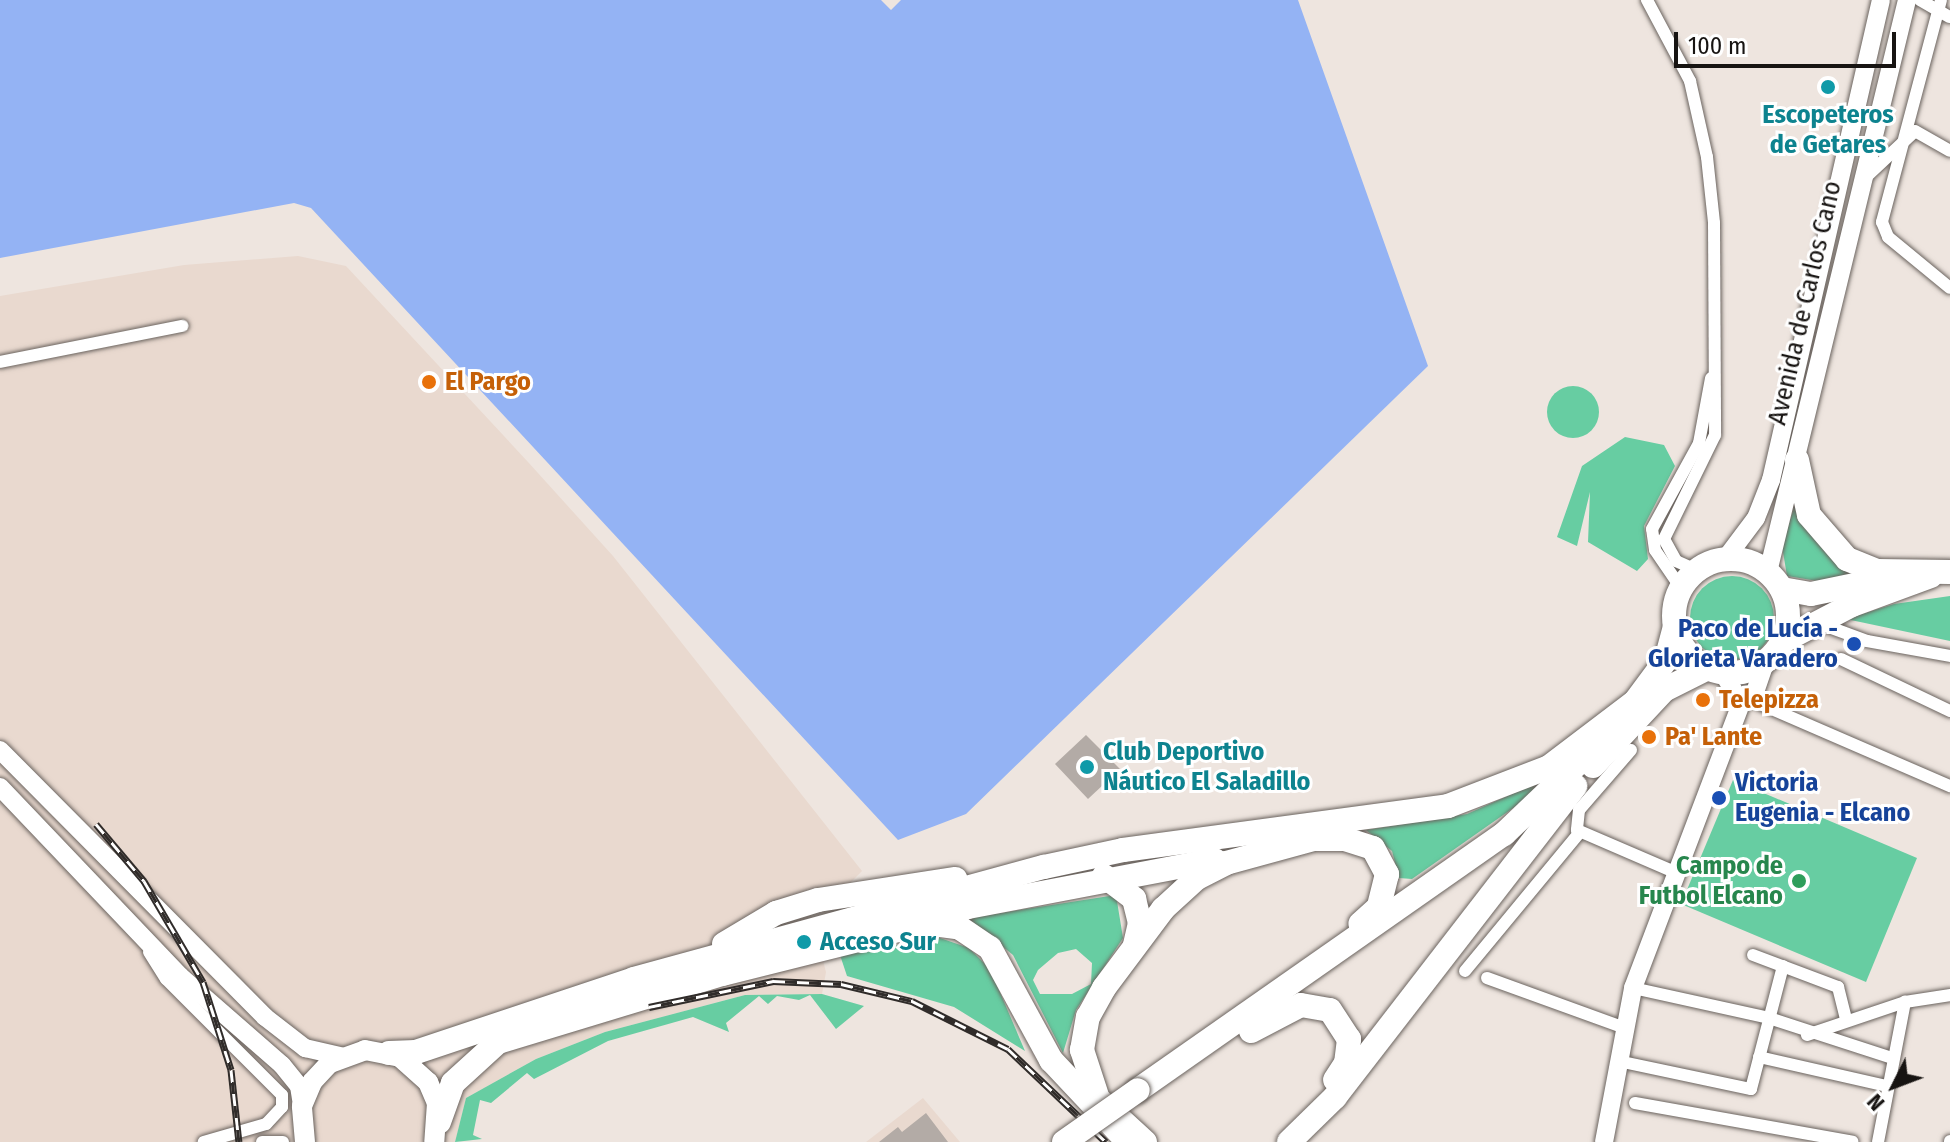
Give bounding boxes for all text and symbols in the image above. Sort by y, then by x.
scale bar [1678,16,1900,66]
text: 100 m [1688,32,1746,60]
marker: Escopeteros de Getares [1819,78,1837,96]
place label: Escopeteros de Getares [1762,99,1894,160]
street label: Avenida de Carlos Cano [1762,178,1848,428]
place label: El Pargo [445,366,531,398]
marker: El Pargo [420,373,438,391]
place label: Paco de Lucía - Glorieta Varadero [1648,613,1838,674]
marker: Paco de Lucía - Glorieta Varadero [1845,635,1863,653]
place label: Telepizza [1719,684,1819,716]
marker: Telepizza [1694,691,1712,709]
place label: Pa' Lante [1665,721,1762,753]
marker: Pa' Lante [1640,728,1658,746]
place label: Club Deportivo Náutico El Saladillo [1103,736,1310,798]
marker: Club Deportivo Náutico El Saladillo [1078,758,1096,776]
place label: Victoria Eugenia - Elcano [1735,767,1910,828]
marker: Victoria Eugenia - Elcano [1710,789,1728,807]
place label: Campo de Futbol Elcano [1639,850,1783,912]
marker: Campo de Futbol Elcano [1790,872,1808,890]
place label: Acceso Sur [820,926,936,958]
marker: Acceso Sur [795,933,813,951]
north arrow [1854,1046,1934,1126]
text: N [1861,1088,1890,1116]

